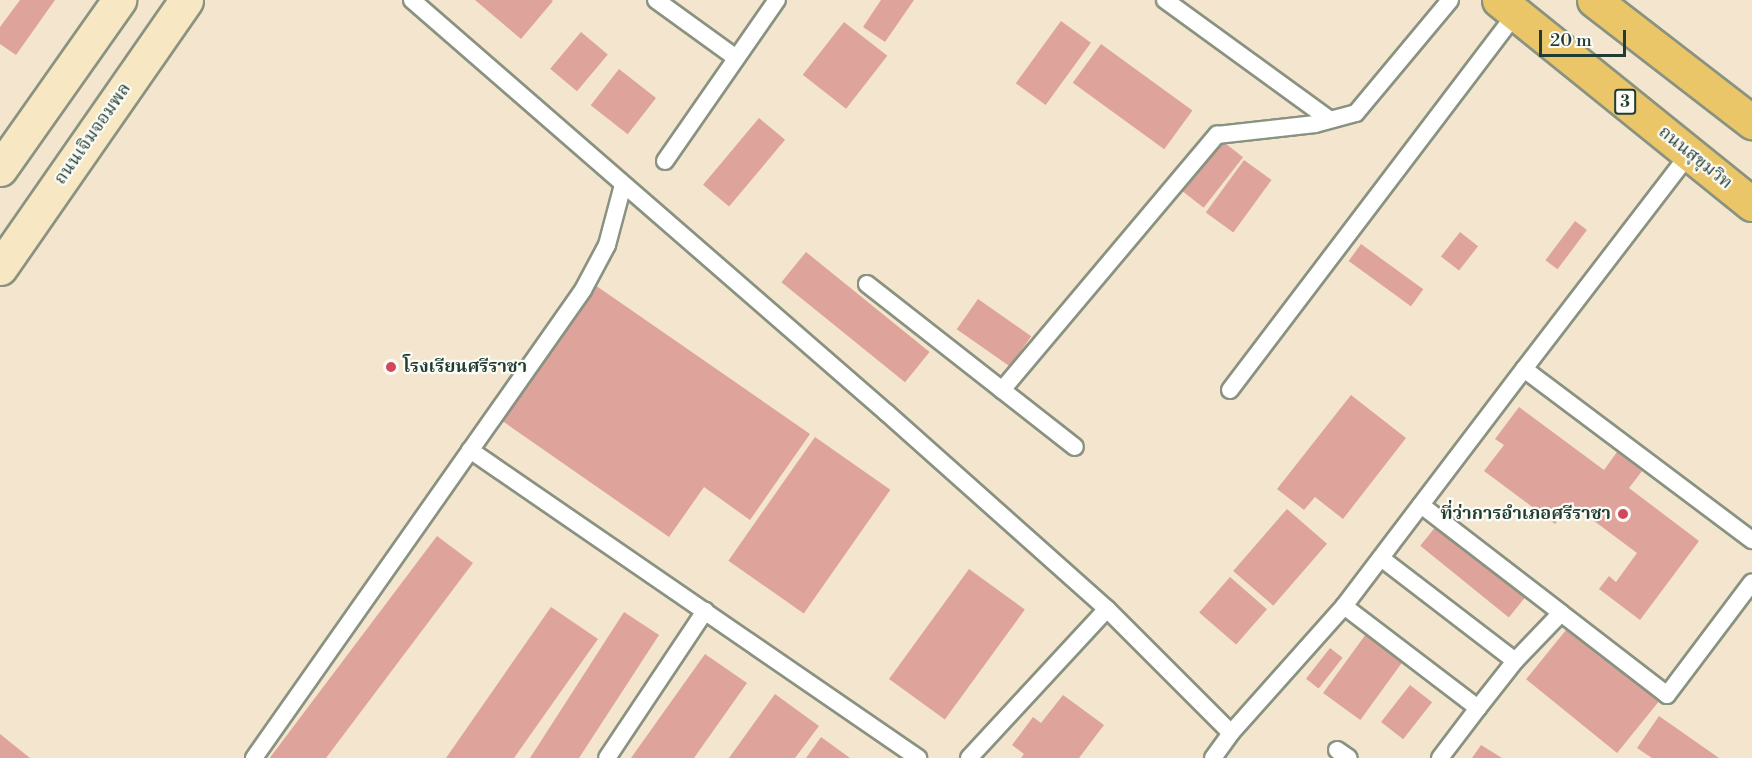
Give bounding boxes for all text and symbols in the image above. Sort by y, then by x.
scale bar [1542,18,1629,56]
text: 20 m [1550,29,1592,52]
street label: ถนนเจิมจอมพล [50,79,136,189]
road number: 3 [1613,89,1637,115]
street label: ถนนสุขุมวิท [1654,122,1736,194]
place label: โรงเรียนศรีราชา [403,356,527,378]
marker: โรงเรียนศรีราชา [384,360,398,374]
place label: ที่ว่าการอำเภอศรีราชา [1440,503,1611,525]
marker: ที่ว่าการอำเภอศรีราชา [1616,507,1630,521]

